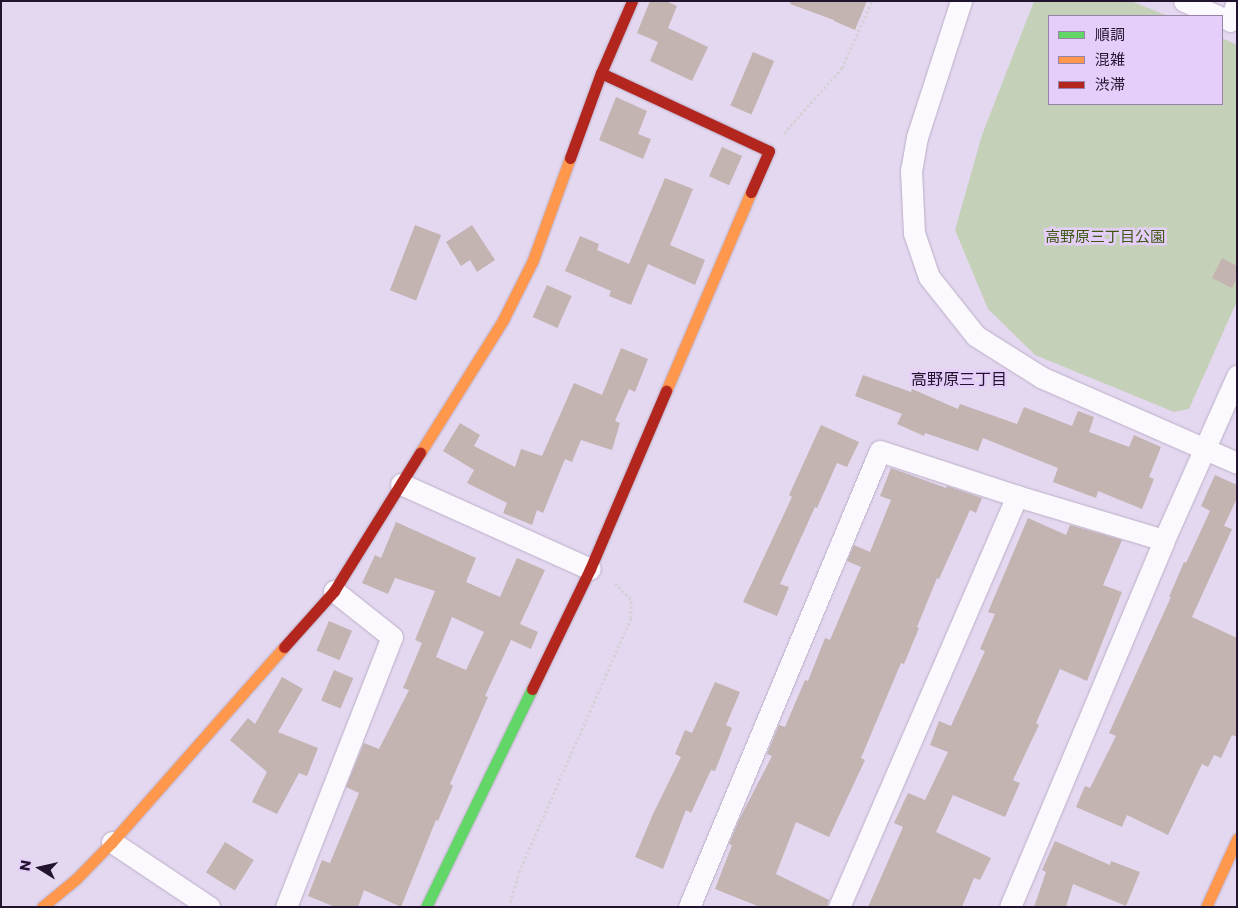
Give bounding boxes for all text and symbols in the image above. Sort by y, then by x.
legend [1048,15,1223,105]
text: 順調 [1095,24,1125,45]
text: 混雑 [1095,49,1125,70]
text: 渋滞 [1095,74,1125,95]
park label: 高野原三丁目公園 [1045,228,1165,246]
district label: 高野原三丁目 [911,370,1007,390]
north arrow [15,843,65,893]
text: N [14,858,36,872]

